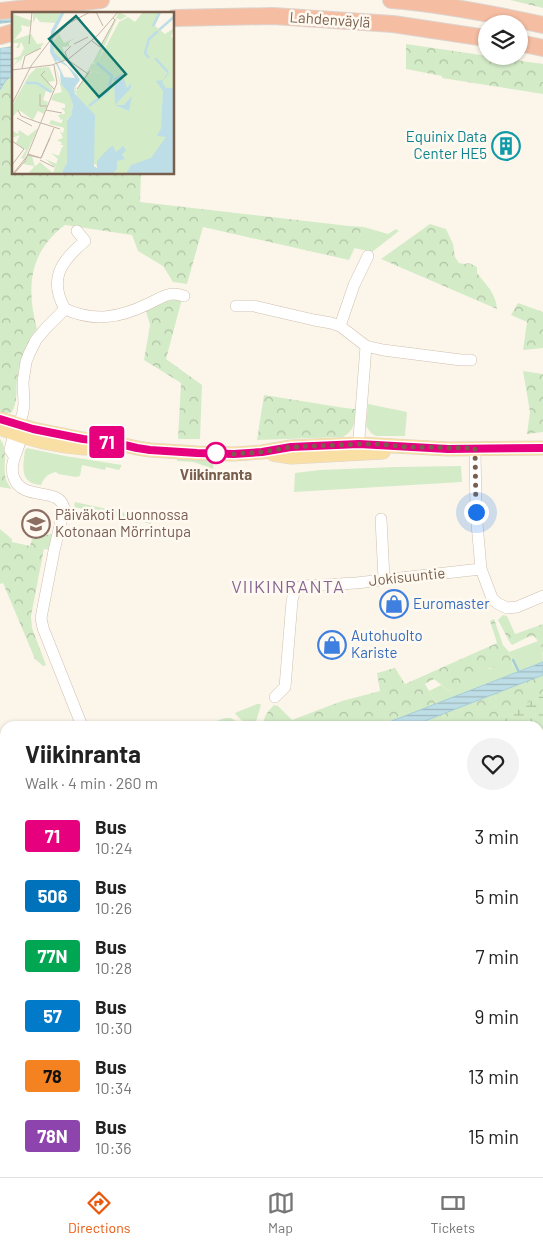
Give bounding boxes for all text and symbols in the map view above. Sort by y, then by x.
street label: Lahdenväylä [289,7,371,31]
inset map [12,12,175,175]
map controls [478,15,528,65]
button: layers [478,15,528,65]
place label: Equinix Data Center HE5 [406,127,487,162]
building icon: Equinix Data Center HE5 [491,131,521,161]
line badge: 71 [84,426,130,458]
text: 71 [99,431,115,453]
marker: Viikinranta [205,442,227,464]
place label: Viikinranta [180,465,252,483]
your location [464,500,489,525]
place label: Päiväkoti Luonnossa Kotonaan Mörrintupa [55,505,191,540]
school or university icon: Päiväkoti Luonnossa Kotonaan Mörrintupa [21,509,51,539]
street label: Jokisuuntie [368,563,446,589]
district label: VIIKINRANTA [231,575,345,597]
shop icon: Euromaster [379,589,409,619]
place label: Euromaster [413,594,490,612]
place label: Autohuolto Kariste [351,626,423,661]
shop icon: Autohuolto Kariste [317,630,347,660]
button: heart [467,738,519,790]
text: Viikinranta [25,739,141,768]
text: Walk · 4 min · 260 m [25,773,158,792]
text: Bus [95,815,127,838]
text: 71 [45,825,60,847]
text: 3 min [475,825,519,848]
text: 10:24 [95,838,132,857]
text: Bus [95,875,127,898]
text: 506 [38,885,67,907]
text: 5 min [475,885,519,908]
text: 10:26 [95,898,132,917]
text: Bus [95,935,127,958]
text: 77N [38,945,67,967]
text: 7 min [475,945,519,968]
text: 10:28 [95,958,132,977]
text: Bus [95,995,127,1018]
text: 57 [43,1005,62,1027]
text: 9 min [475,1005,519,1028]
text: 10:30 [95,1018,132,1037]
text: Bus [95,1055,127,1078]
text: 78 [43,1065,62,1087]
text: 13 min [468,1065,519,1088]
text: 10:34 [95,1078,132,1097]
text: Bus [95,1115,127,1138]
text: 78N [37,1125,68,1147]
text: 15 min [468,1125,519,1148]
text: 10:36 [95,1138,132,1157]
tab: Directions [68,1189,131,1236]
tab: Map [267,1189,295,1236]
tab: Tickets [430,1189,475,1236]

